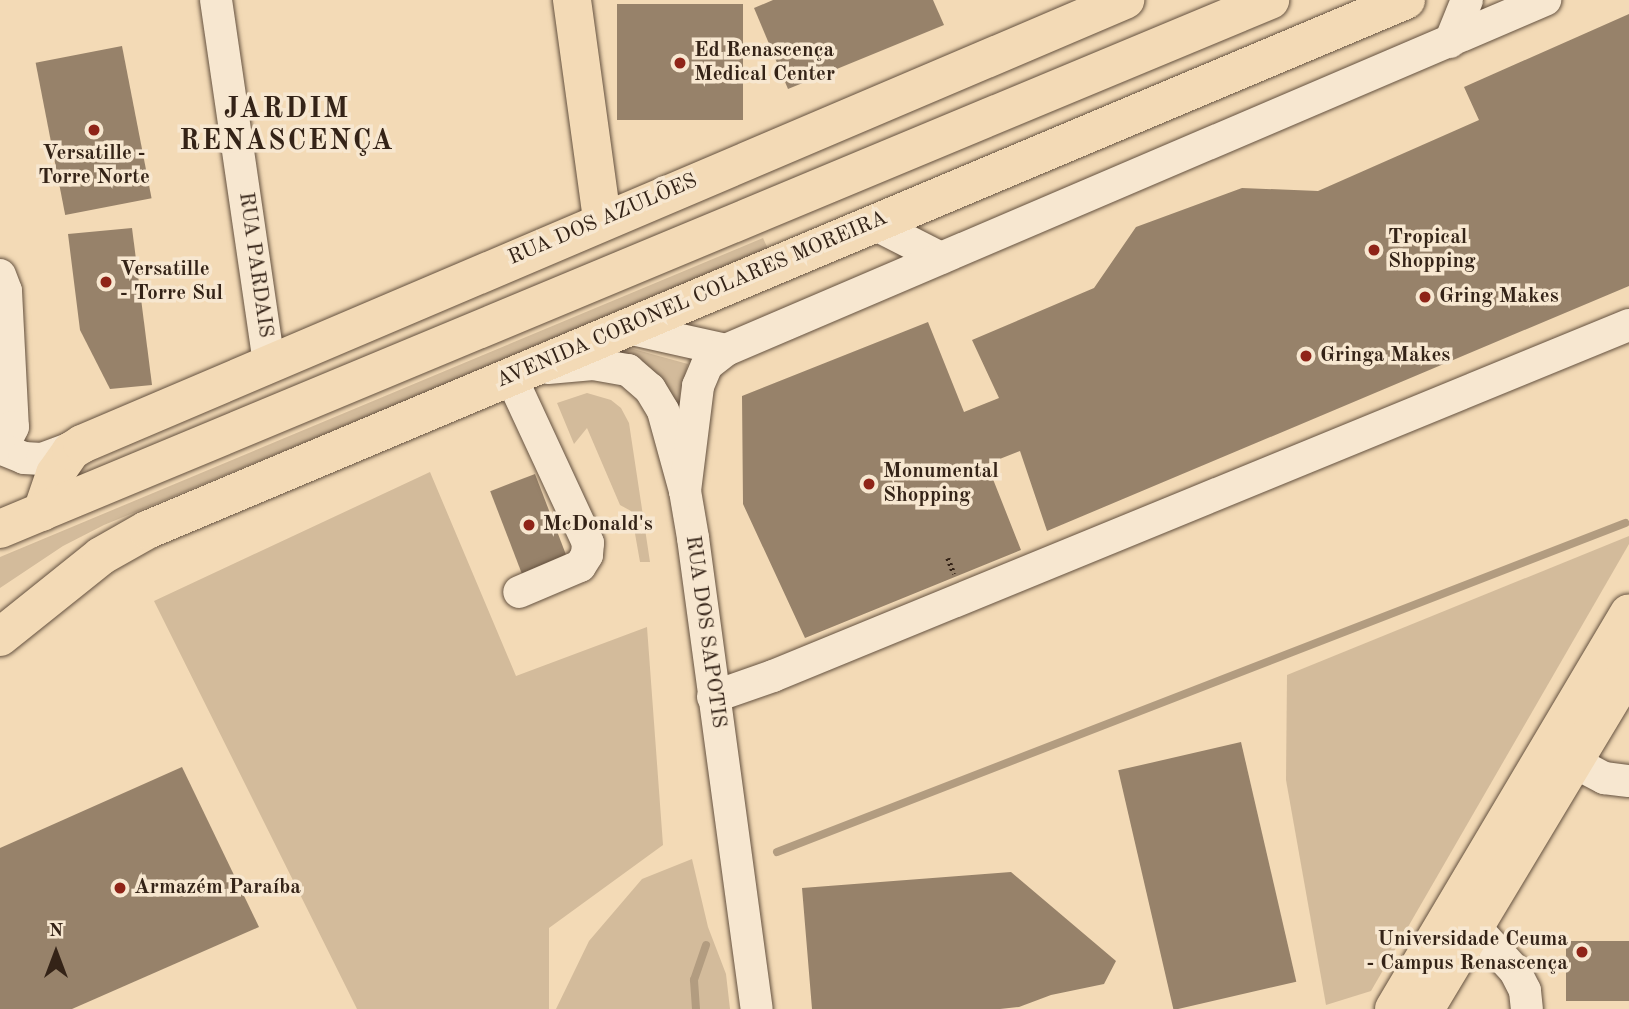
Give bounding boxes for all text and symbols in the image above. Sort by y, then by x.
place label: Ed Renascença Medical Center [694,38,835,88]
marker: Ed Renascença Medical Center [672,55,688,71]
district label: JARDIM RENASCENÇA [181,93,393,159]
marker: Versatille - Torre Norte [86,122,102,138]
place label: Versatille - Torre Norte [38,141,150,191]
street label: RUA DOS AZULÕES [505,169,701,271]
street label: RUA PARDAIS [232,191,278,339]
street label: AVENIDA CORONEL COLARES MOREIRA [493,206,891,394]
place label: Tropical Shopping [1388,225,1476,275]
marker: Tropical Shopping [1366,242,1382,258]
place label: Versatille - Torre Sul [120,257,223,307]
marker: Versatille - Torre Sul [98,274,114,290]
place label: Gring Makes [1439,284,1559,310]
marker: Gring Makes [1417,289,1433,305]
place label: Gringa Makes [1320,343,1450,369]
marker: Gringa Makes [1298,348,1314,364]
place label: Monumental Shopping [883,459,999,509]
marker: Monumental Shopping [861,476,877,492]
place label: McDonald's [543,512,653,538]
marker: McDonald's [521,517,537,533]
street label: RUA DOS SAPOTIS [679,534,731,730]
place label: Armazém Paraíba [134,875,301,901]
marker: Armazém Paraíba [112,880,128,896]
north arrow [21,918,91,988]
text: N [49,922,63,941]
place label: Universidade Ceuma - Campus Renascença [1367,927,1568,977]
marker: Universidade Ceuma - Campus Renascença [1574,944,1590,960]

